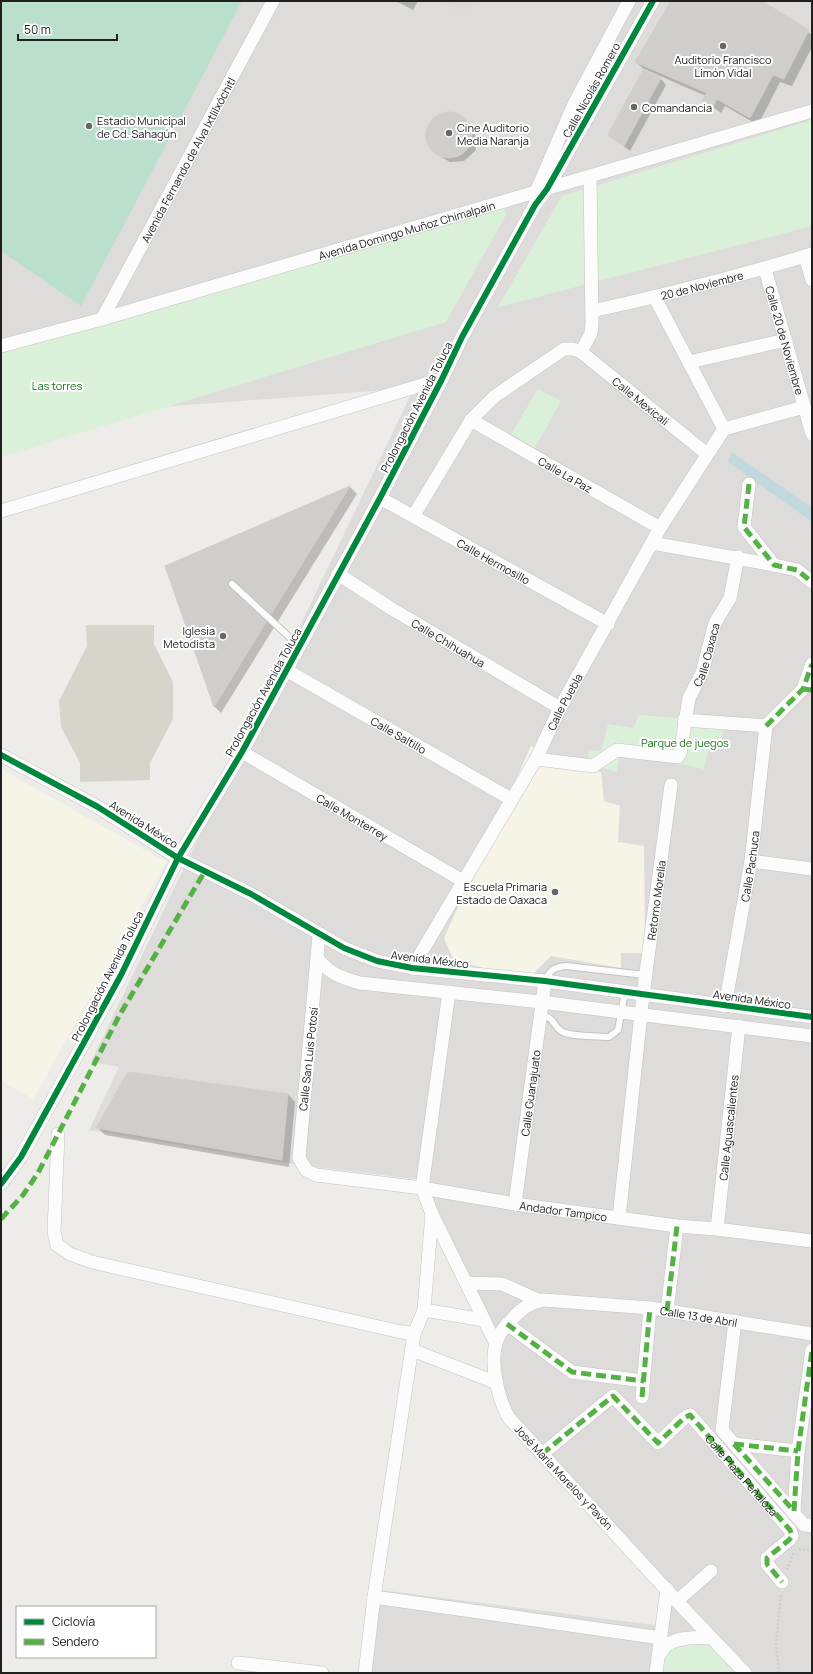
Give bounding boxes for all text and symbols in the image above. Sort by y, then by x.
scale bar [18,16,117,42]
text: 50 m [24,21,51,38]
street label: Calle Nicolás Romero [559,39,624,140]
marker: Auditorio Francisco Limón Vidal [718,41,728,51]
place label: Auditorio Francisco Limón Vidal [674,52,772,80]
street label: Avenida Fernando de Alva Ixtlilxóchitl [137,74,238,245]
place label: Comandancia [642,100,712,115]
marker: Comandancia [629,102,639,112]
place label: Estadio Municipal de Cd. Sahagún [97,113,186,141]
place label: Cine Auditorio Media Naranja [457,120,529,148]
marker: Estadio Municipal de Cd. Sahagún [84,121,94,131]
marker: Cine Auditorio Media Naranja [444,128,454,138]
street label: Avenida Domingo Muñoz Chimalpain [317,197,497,263]
street label: 20 de Noviembre [659,267,745,302]
street label: Calle 20 de Noviembre [763,284,808,397]
street label: Prolongación Avenida Toluca [377,339,455,475]
street label: Calle Mexicali [610,373,673,428]
park label: Las torres [32,378,82,393]
street label: Calle La Paz [536,453,596,496]
street label: Calle Hermosillo [454,535,534,587]
street label: Calle Chihuahua [409,615,488,670]
street label: Calle Oaxaca [689,621,722,689]
place label: Iglesia Metodista [163,623,215,651]
street label: Prolongación Avenida Toluca [221,625,305,759]
marker: Iglesia Metodista [218,631,228,641]
street label: Calle Puebla [543,670,585,733]
street label: Calle Saltillo [368,713,430,757]
park label: Parque de juegos [641,735,729,750]
street label: Calle Monterrey [314,790,391,843]
street label: Avenida México [107,797,182,851]
street label: Calle Pachuca [736,830,762,903]
street label: Retorno Morelia [643,859,668,941]
place label: Escuela Primaria Estado de Oaxaca [456,879,547,907]
marker: Escuela Primaria Estado de Oaxaca [550,887,560,897]
street label: Prolongación Avenida Toluca [68,908,146,1044]
street label: Avenida México [390,947,470,971]
street label: Avenida México [712,986,792,1012]
street label: Calle San Luis Potosí [295,1006,321,1112]
street label: Calle Guanajuato [517,1048,543,1137]
street label: Calle Aguascalientes [715,1074,741,1181]
street label: Andador Tampico [519,1197,609,1224]
street label: Calle 13 de Abril [659,1302,739,1329]
street label: José María Morelos y Pavón [511,1421,617,1533]
street label: Calle Plaza Peñaloza [703,1431,782,1519]
legend [16,1606,156,1658]
text: Ciclovía [52,1613,95,1630]
text: Sendero [52,1633,99,1650]

